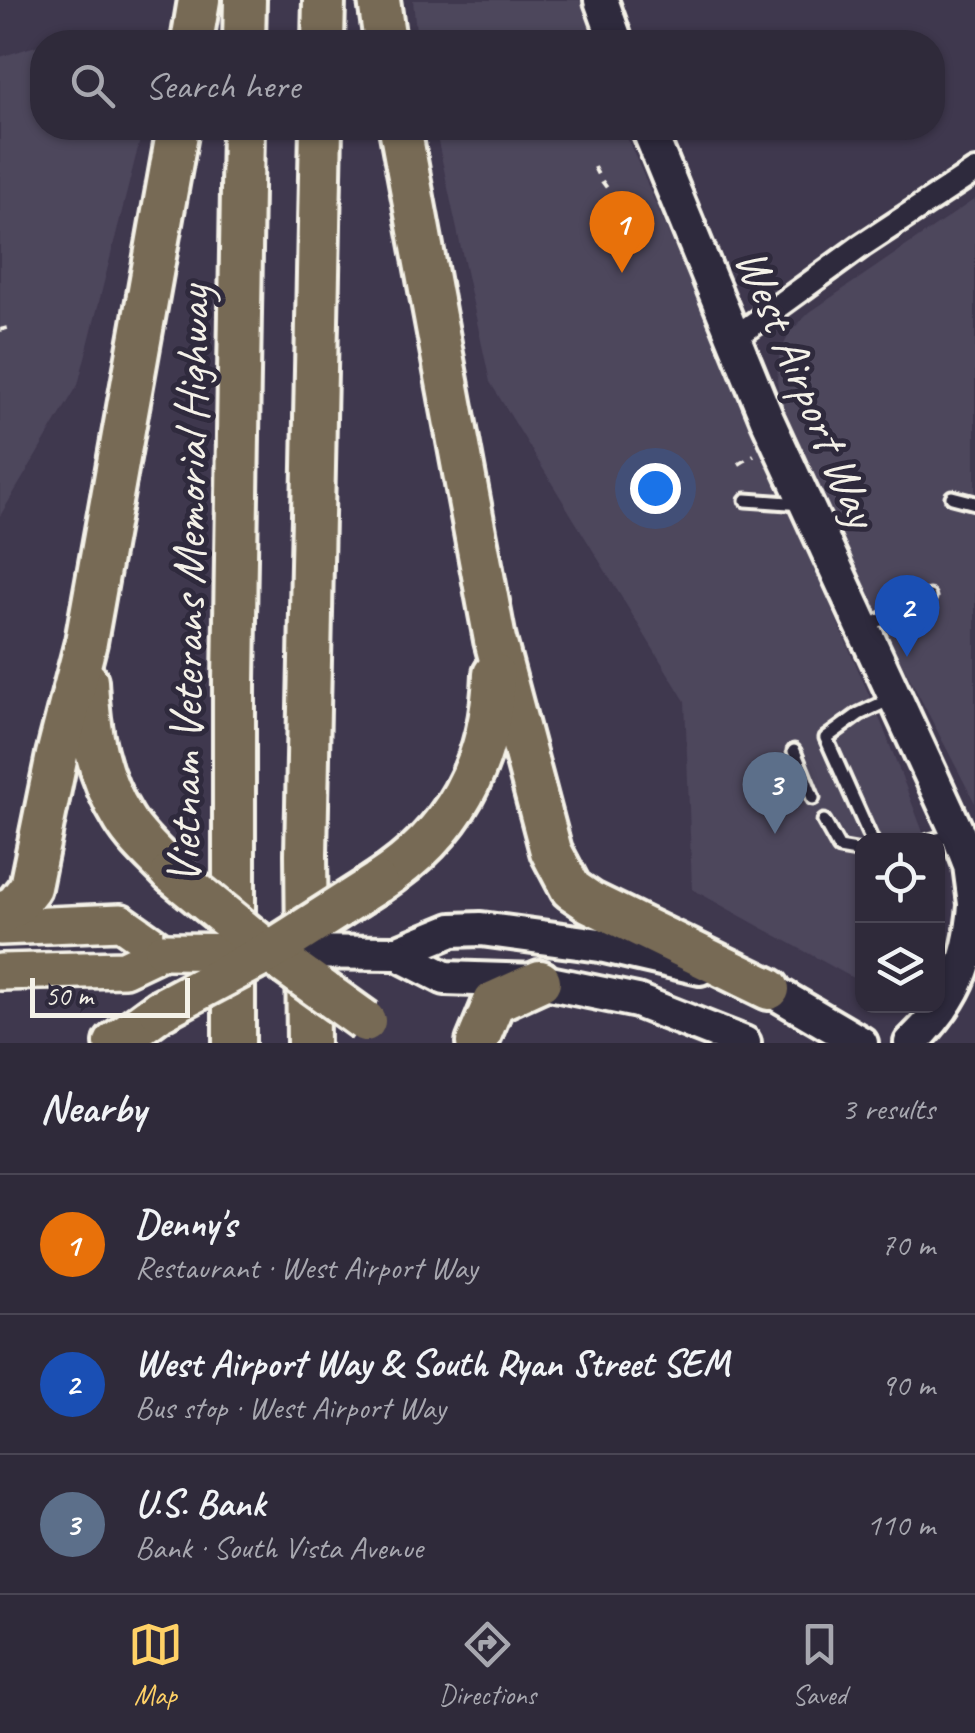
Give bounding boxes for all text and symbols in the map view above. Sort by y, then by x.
search box [30,30,945,140]
icon: search [65,58,120,113]
text: Search here [145,62,300,109]
pin: 1 [590,190,654,273]
street label: West Airport Way [722,240,894,539]
street label: Vietnam Veterans Memorial Highway [153,282,223,885]
your location [630,463,681,514]
pin: 2 [874,574,940,657]
pin: 3 [742,752,808,834]
map controls [855,833,945,1013]
button: locate [855,833,945,923]
button: layers [855,923,945,1013]
scale bar [30,973,190,1018]
text: 50 m [45,978,93,1013]
text: Nearby [40,1082,146,1135]
text: 3 results [841,1088,935,1129]
text: Denny's [135,1200,236,1247]
text: 1 [65,1224,80,1265]
text: 70 m [881,1224,935,1265]
text: Restaurant · West Airport Way [135,1247,478,1288]
text: West Airport Way & South Ryan Street SEM [135,1340,729,1387]
text: 2 [65,1364,80,1405]
text: 90 m [881,1364,935,1405]
text: Bus stop · West Airport Way [135,1387,446,1428]
text: U.S. Bank [135,1480,265,1527]
text: 3 [65,1504,80,1545]
text: 110 m [866,1504,935,1545]
text: Bank · South Vista Avenue [135,1527,423,1568]
tab: Map [128,1617,183,1712]
tab: Directions [439,1617,536,1712]
tab: Saved [792,1617,847,1712]

